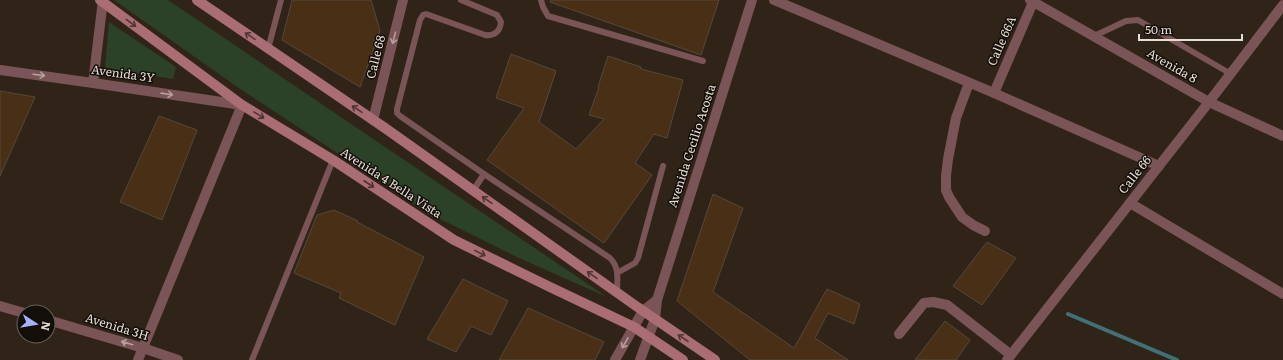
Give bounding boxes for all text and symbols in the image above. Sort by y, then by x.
street label: Calle 66A [982,13,1020,68]
scale bar [1139,16,1242,42]
one-way arrow [125,19,136,28]
text: 50 m [1145,20,1172,38]
one-way arrow [389,31,397,44]
one-way arrow [245,32,256,40]
street label: Calle 68 [361,33,389,80]
street label: Avenida 8 [1144,43,1201,87]
street label: Avenida 3Y [90,60,156,86]
one-way arrow [32,72,45,79]
street label: Avenida Cecilio Acosta [663,81,720,210]
one-way arrow [160,90,173,98]
one-way arrow [352,105,363,113]
one-way arrow [253,112,265,120]
street label: Avenida 4 Bella Vista [337,143,446,222]
street label: Calle 66 [1114,151,1155,197]
one-way arrow [363,180,374,188]
one-way arrow [481,196,492,204]
one-way arrow [473,250,485,257]
one-way arrow [587,271,598,279]
north arrow [16,304,56,344]
street label: Avenida 3H [83,308,151,344]
text: N [38,320,56,332]
one-way arrow [678,334,689,342]
one-way arrow [621,337,628,349]
one-way arrow [121,339,134,346]

